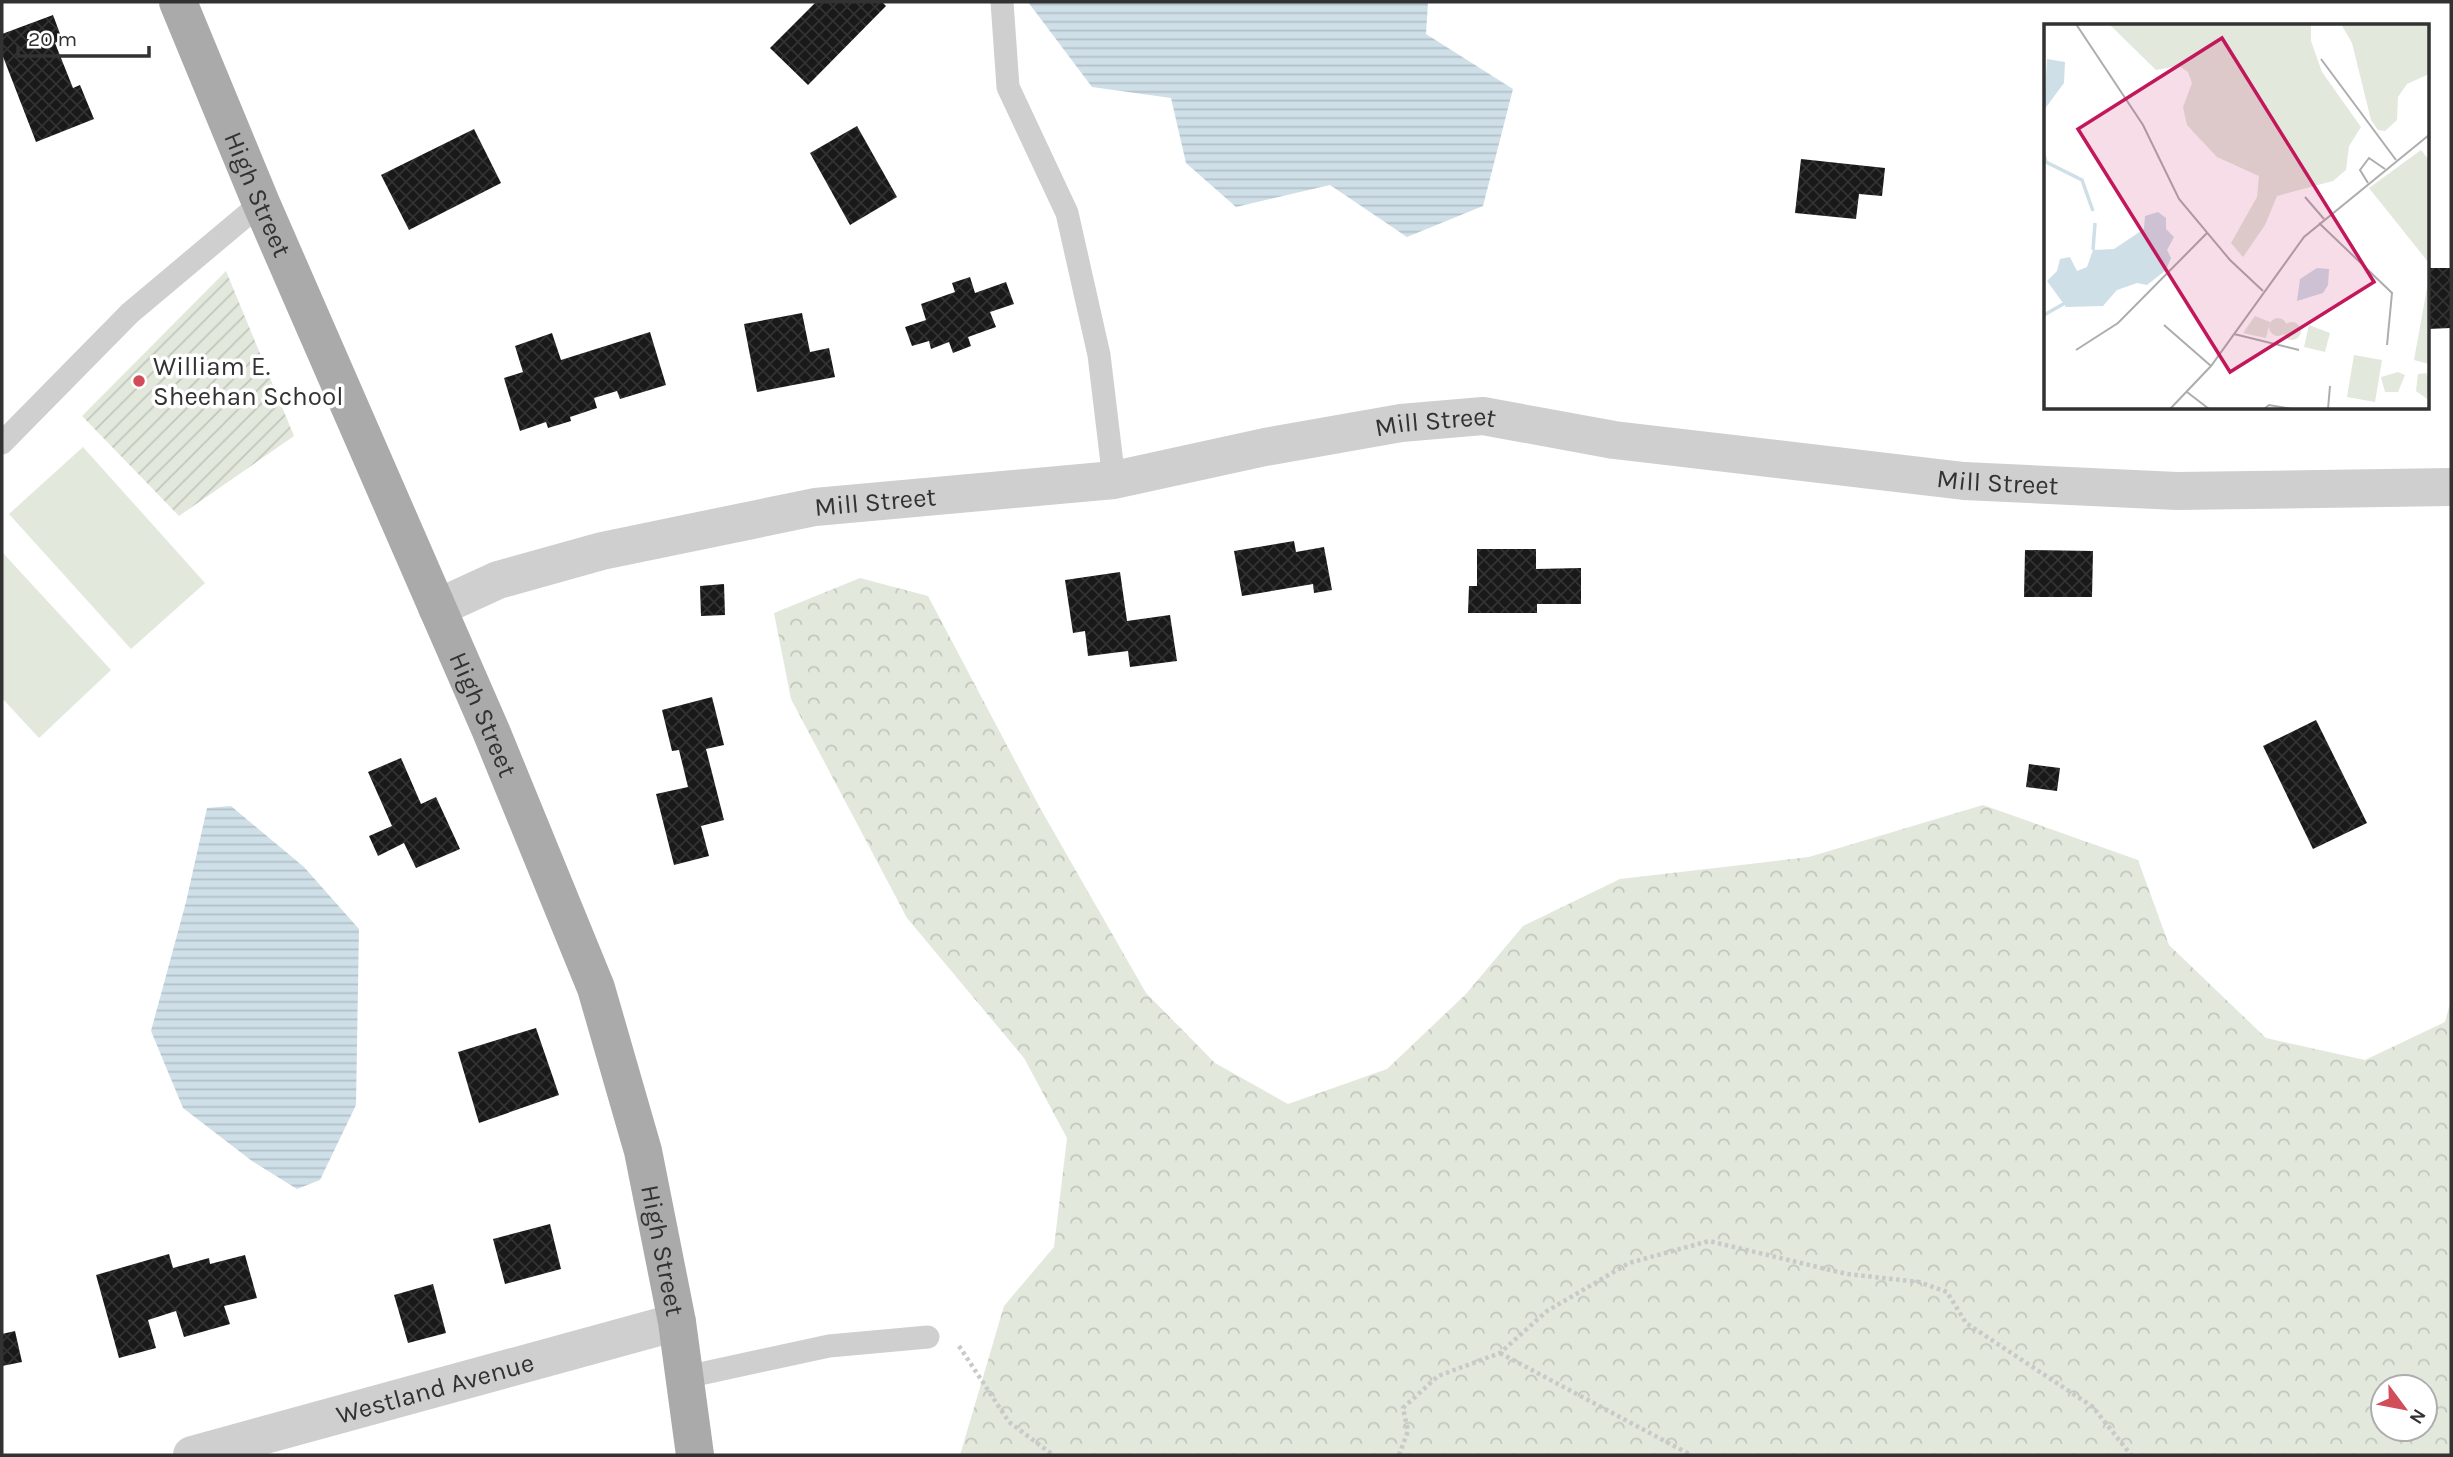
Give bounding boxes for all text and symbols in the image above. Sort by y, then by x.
scale bar [18,14,149,58]
inset map [2044,24,2428,410]
text: 20 m [28,27,77,51]
street label: High Street [218,127,298,262]
place label: William E. Sheehan School [153,351,344,412]
marker: William E. Sheehan School [131,373,147,389]
street label: Mill Street [1372,400,1499,443]
street label: Mill Street [1935,462,2059,501]
street label: Mill Street [813,481,938,522]
street label: High Street [443,647,524,782]
street label: High Street [635,1182,691,1319]
street label: Westland Avenue [333,1346,537,1430]
north arrow [2369,1373,2439,1443]
text: N [2405,1405,2431,1428]

